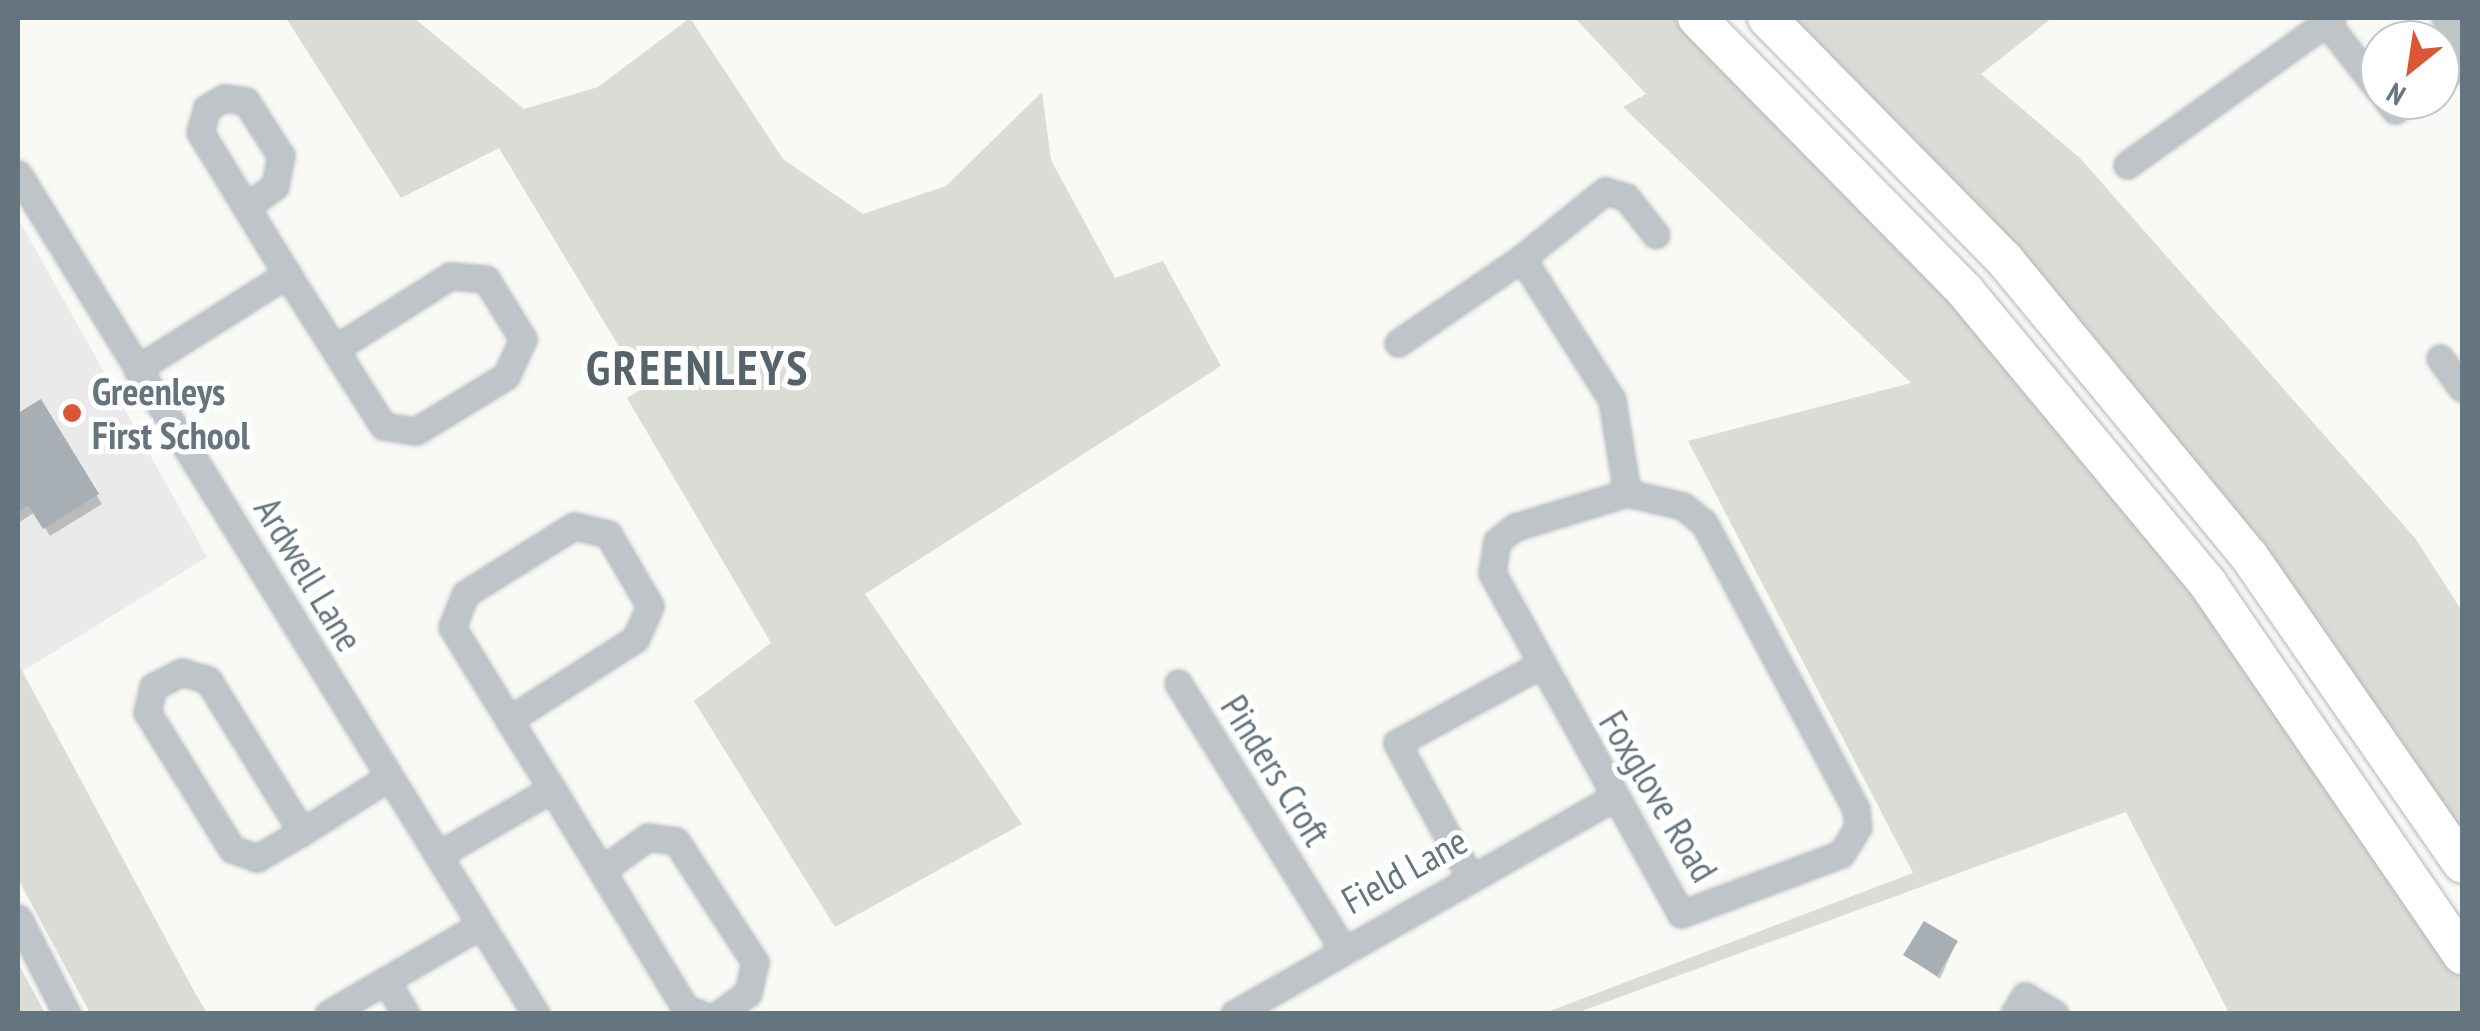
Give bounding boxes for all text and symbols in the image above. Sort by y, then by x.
north arrow [2360,20,2460,120]
text: N [2380,75,2412,114]
district label: GREENLEYS [586,339,810,397]
place label: Greenleys First School [92,368,250,458]
marker: Greenleys First School [61,402,83,424]
street label: Ardwell Lane [245,489,373,659]
street label: Pinders Croft [1212,686,1340,854]
street label: Foxglove Road [1590,702,1728,890]
street label: Field Lane [1334,817,1474,923]

